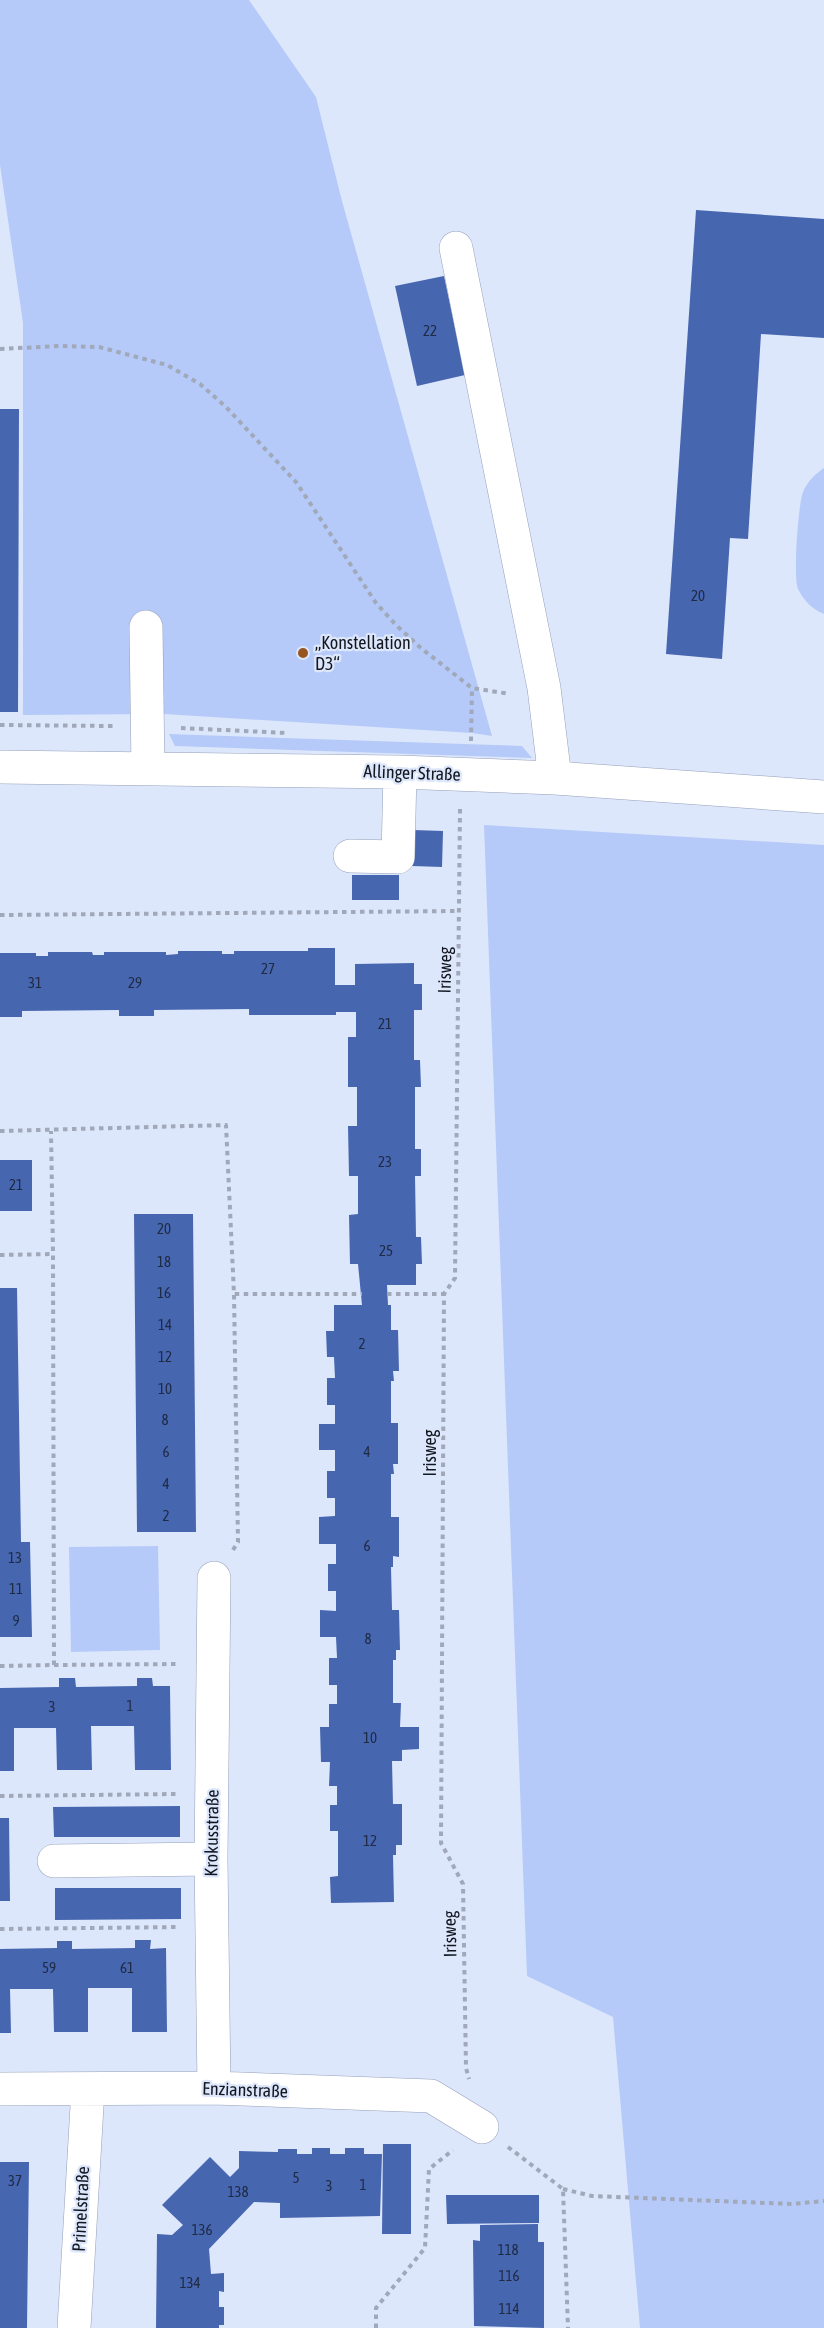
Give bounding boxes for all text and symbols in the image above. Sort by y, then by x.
house number: 22 [423,322,437,339]
house number: 20 [691,587,705,604]
place label: „Konstellation D3“ [315,632,411,674]
marker: „Konstellation D3“ [296,646,310,660]
street label: Allinger Straße [363,760,461,785]
street label: Irisweg [434,946,455,994]
house number: 27 [261,960,275,977]
house number: 31 [28,974,42,991]
house number: 29 [128,974,142,991]
house number: 21 [378,1015,392,1032]
house number: 23 [378,1153,392,1170]
house number: 21 [9,1176,23,1193]
house number: 20 [157,1220,171,1237]
house number: 25 [379,1242,393,1259]
house number: 18 [157,1253,171,1270]
house number: 16 [157,1284,171,1301]
house number: 14 [158,1316,172,1333]
house number: 2 [358,1335,366,1352]
house number: 12 [158,1348,172,1365]
house number: 10 [158,1380,172,1397]
house number: 8 [161,1411,169,1428]
street label: Irisweg [419,1429,440,1476]
house number: 6 [162,1443,170,1460]
house number: 4 [363,1443,371,1460]
house number: 4 [162,1475,170,1492]
house number: 2 [162,1507,170,1524]
house number: 6 [363,1537,371,1554]
house number: 13 [8,1549,22,1566]
house number: 11 [9,1580,23,1597]
house number: 9 [12,1612,20,1629]
house number: 8 [364,1630,372,1647]
house number: 1 [126,1697,134,1714]
house number: 3 [48,1698,56,1715]
house number: 10 [363,1729,377,1746]
street label: Krokusstraße [200,1789,223,1877]
house number: 12 [363,1832,377,1849]
street label: Irisweg [439,1910,460,1958]
house number: 59 [42,1959,56,1976]
house number: 61 [120,1959,134,1976]
street label: Enzianstraße [202,2078,288,2101]
street label: Primelstraße [68,2166,93,2252]
house number: 5 [292,2169,300,2186]
house number: 37 [8,2172,22,2189]
house number: 1 [359,2176,367,2193]
house number: 3 [325,2177,333,2194]
house number: 138 [227,2183,249,2200]
house number: 136 [191,2221,213,2238]
house number: 118 [497,2241,519,2258]
house number: 116 [498,2267,520,2284]
house number: 134 [179,2274,201,2291]
house number: 114 [498,2300,520,2317]

